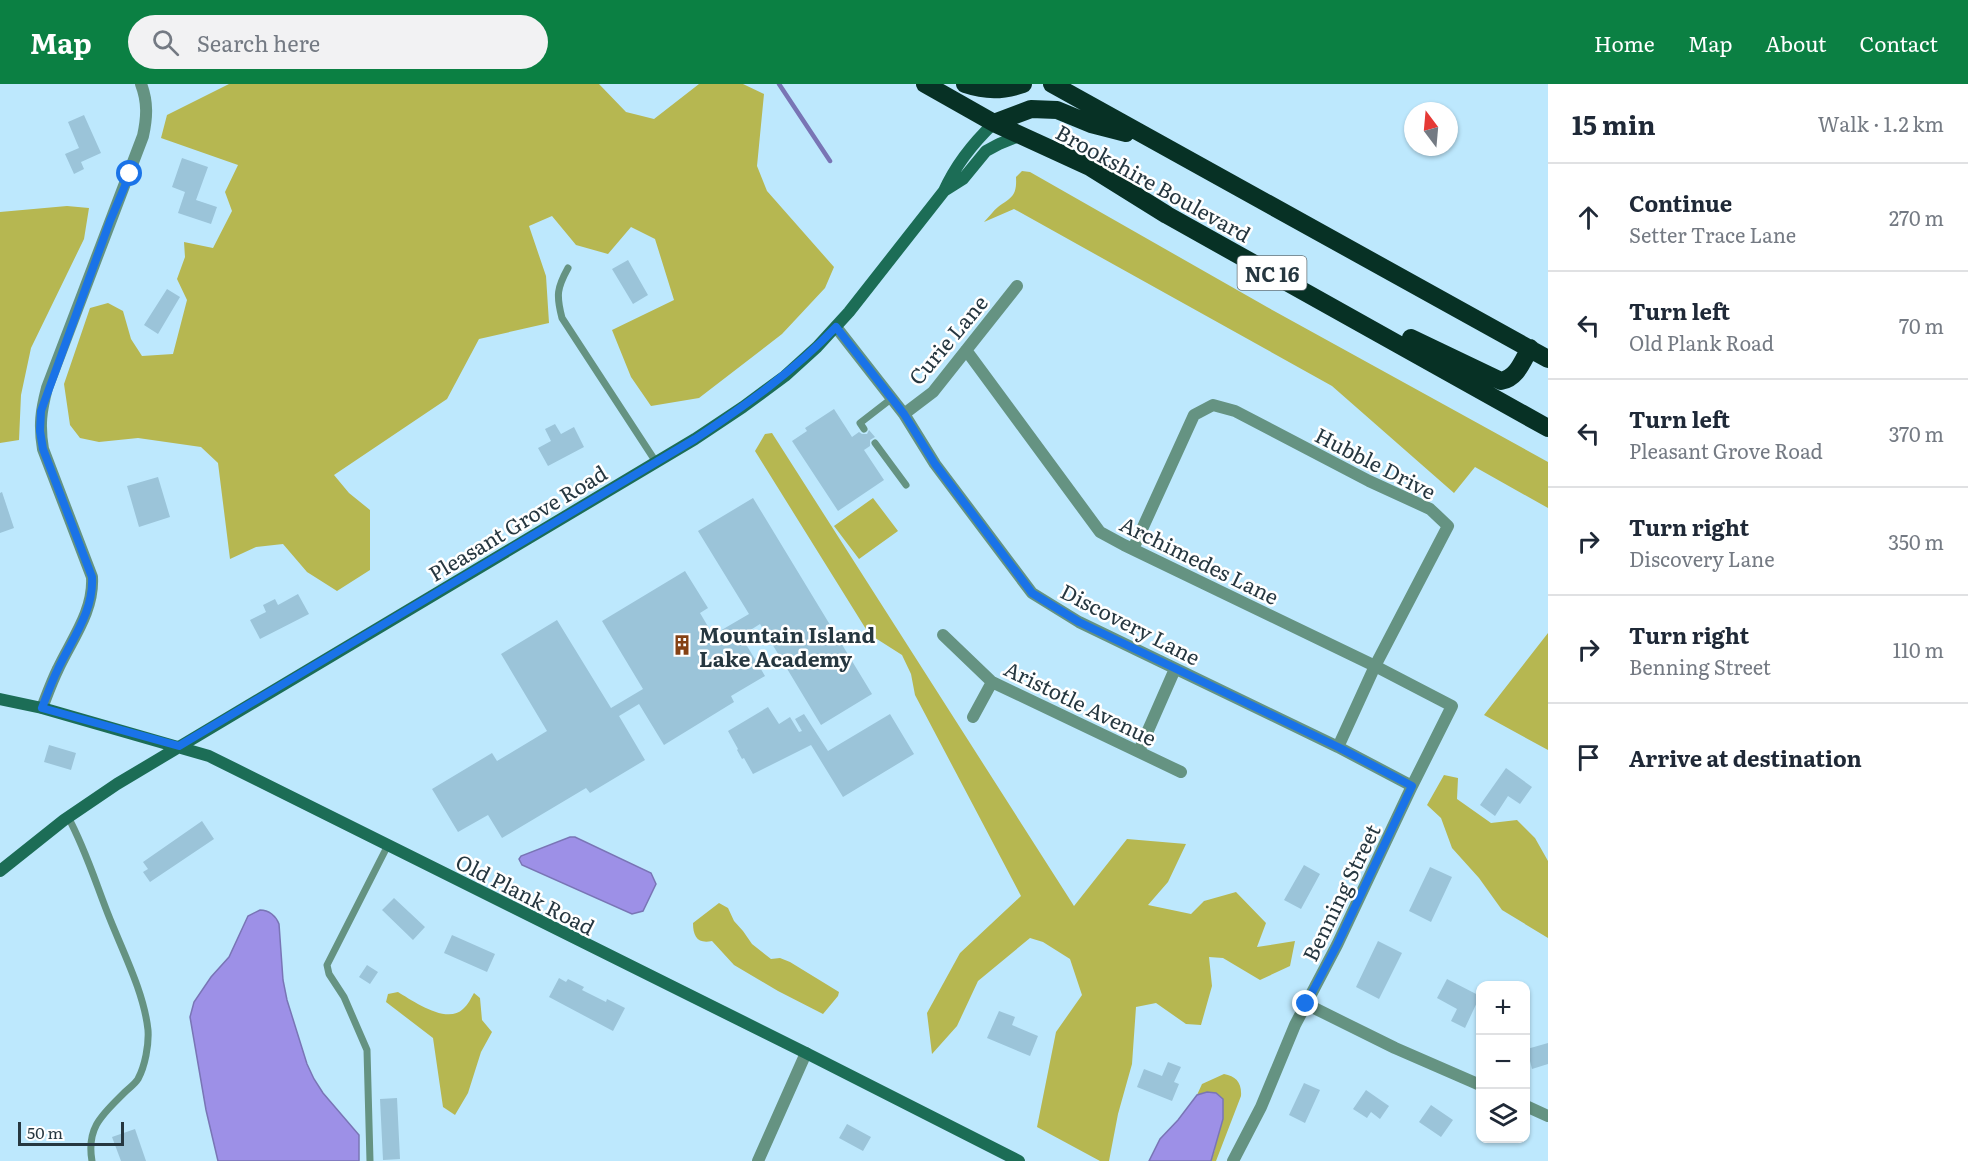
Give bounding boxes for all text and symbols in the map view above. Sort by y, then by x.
search box [128,15,548,69]
text: Map [30,21,92,63]
icon: search [149,26,182,59]
text: Search here [197,26,320,59]
text: Home [1594,27,1655,58]
text: Map [1688,27,1732,58]
text: About [1765,27,1827,58]
text: Contact [1860,27,1938,58]
north arrow [1404,102,1458,156]
text: 15 min [1572,104,1656,143]
text: Walk · 1.2 km [1818,108,1944,138]
street label: Brookshire Boulevard [1051,115,1257,249]
route start [116,160,142,186]
text: Continue [1629,186,1732,219]
icon: ahead [1572,201,1605,234]
text: 270 m [1889,202,1944,232]
text: Setter Trace Lane [1629,219,1796,249]
road number: NC 16 [1238,256,1306,290]
street label: Curie Lane [900,287,994,391]
text: Turn left [1629,294,1730,327]
icon: left [1572,309,1605,342]
text: 70 m [1899,310,1944,340]
text: Old Plank Road [1629,327,1774,357]
text: Turn left [1629,402,1730,435]
icon: left [1572,417,1605,450]
street label: Hubble Drive [1310,418,1442,506]
text: 370 m [1889,418,1944,448]
text: Pleasant Grove Road [1629,435,1823,465]
street label: Pleasant Grove Road [422,456,612,588]
street label: Archimedes Lane [1115,507,1285,611]
text: Turn right [1629,510,1749,543]
icon: right [1572,525,1605,558]
text: 350 m [1888,526,1944,556]
text: Discovery Lane [1629,543,1775,573]
street label: Discovery Lane [1056,574,1206,672]
place label: Mountain Island Lake Academy [699,618,875,673]
text: Turn right [1629,618,1749,651]
building icon: Mountain Island Lake Academy [670,633,694,657]
icon: right [1572,633,1605,666]
text: 110 m [1893,634,1944,664]
text: Benning Street [1629,651,1771,681]
street label: Aristotle Avenue [1000,652,1162,752]
icon: arrive [1572,741,1605,774]
text: Arrive at destination [1629,741,1862,774]
street label: Benning Street [1293,818,1387,966]
street label: Old Plank Road [451,845,601,941]
map controls [1476,981,1530,1143]
button: + [1476,981,1530,1035]
route end [1292,990,1318,1016]
button: − [1476,1035,1530,1089]
button: layers [1476,1089,1530,1143]
scale bar [18,1119,124,1146]
text: 50 m [27,1120,63,1144]

